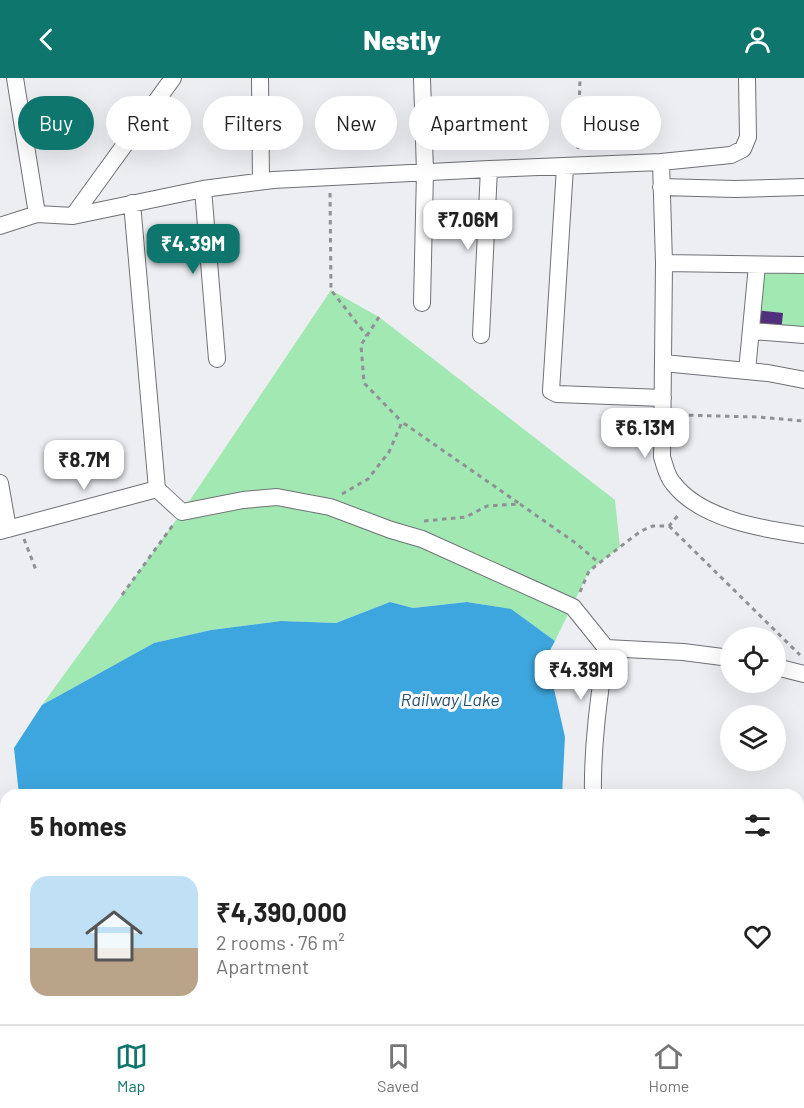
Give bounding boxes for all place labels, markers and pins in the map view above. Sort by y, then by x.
pin: ₹7.06M [419,200,517,251]
pin: ₹4.39M [144,224,242,275]
pin: ₹6.13M [596,408,694,459]
pin: ₹8.7M [42,440,126,491]
pin: ₹4.39M [532,650,630,701]

